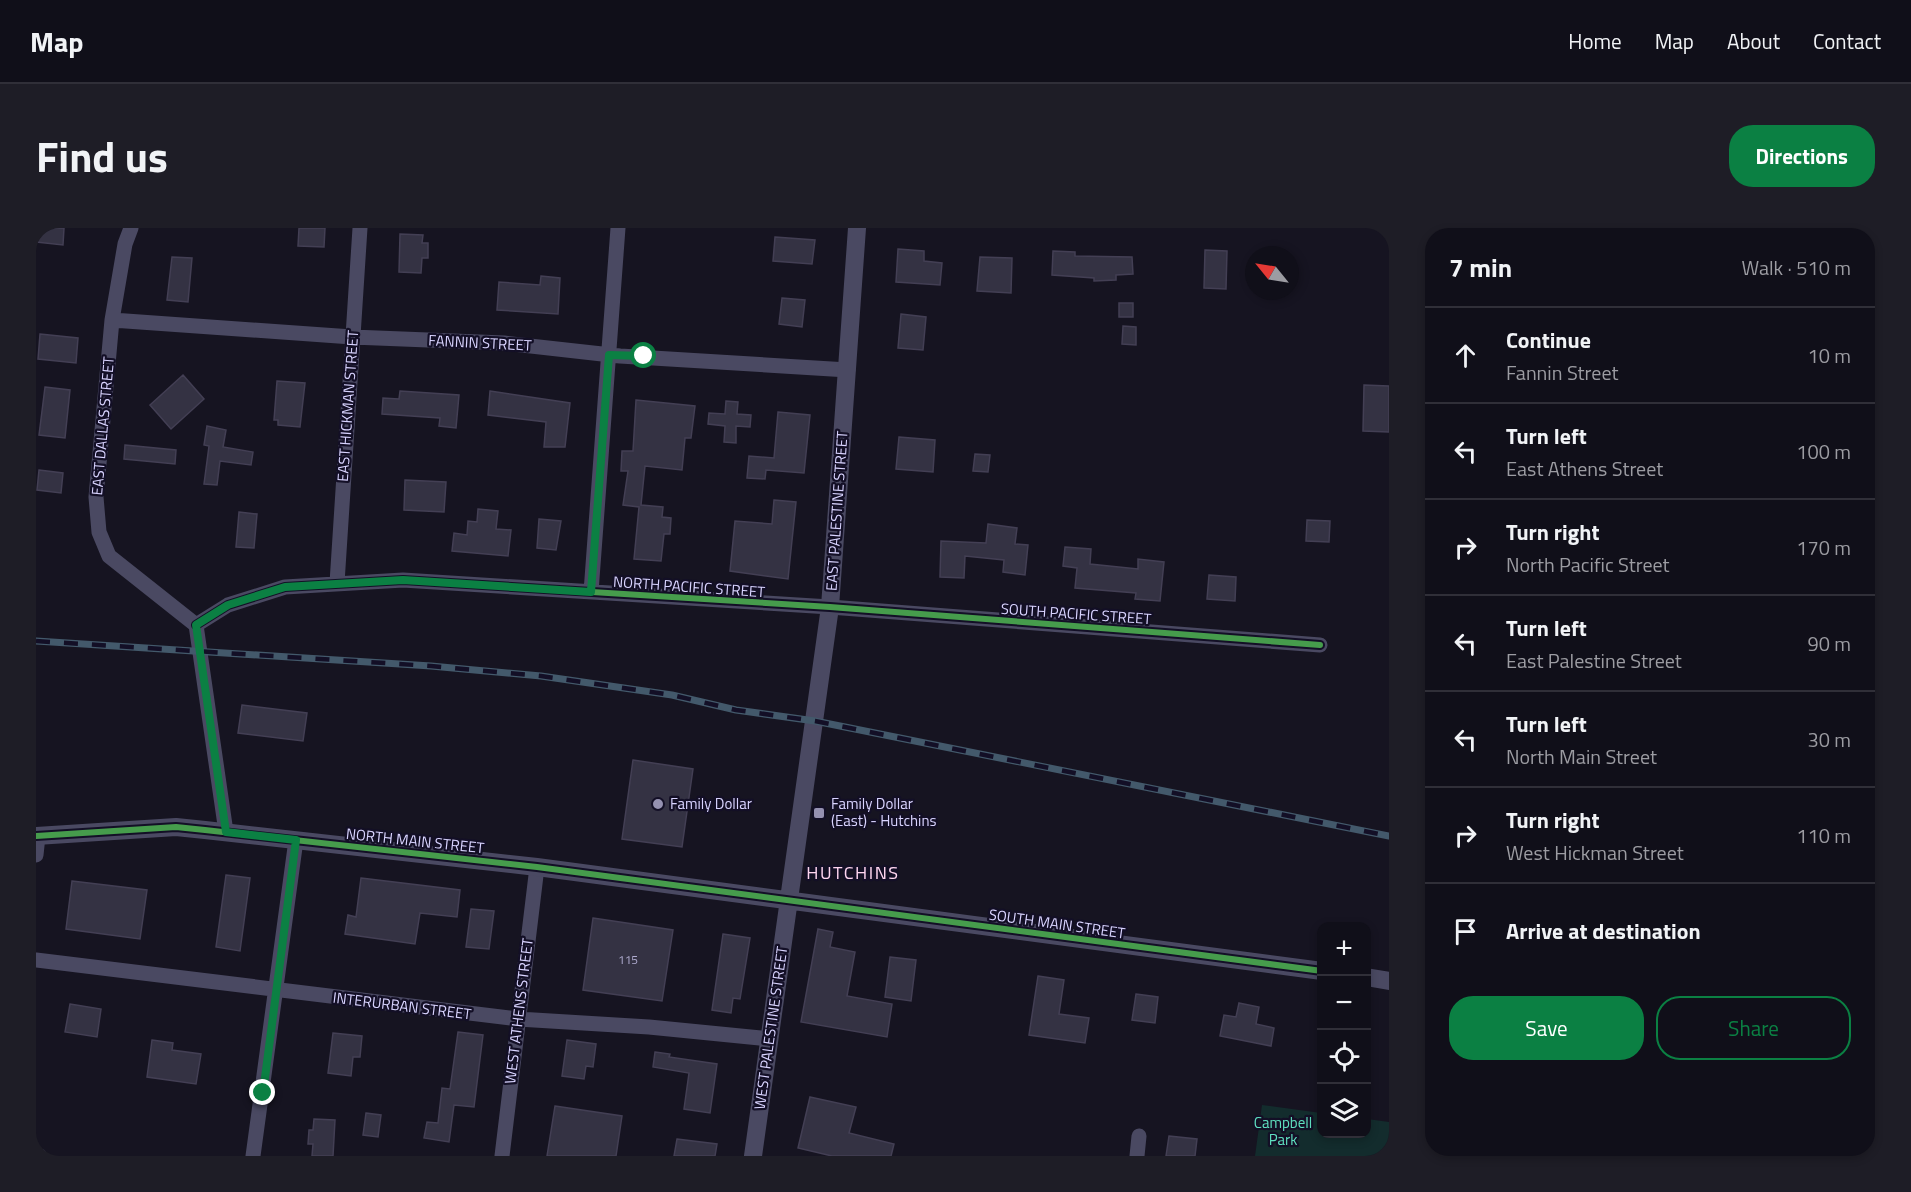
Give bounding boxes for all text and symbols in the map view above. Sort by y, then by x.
text: Map [30,20,84,63]
text: Home [1568,25,1622,57]
text: Map [1655,25,1694,57]
text: About [1727,25,1780,57]
text: Contact [1813,25,1881,57]
text: Find us [36,124,168,188]
button: Directions [1729,125,1875,187]
north arrow [1245,246,1299,300]
text: 7 min [1449,248,1512,287]
text: Walk · 510 m [1742,252,1851,283]
text: Continue [1506,323,1591,357]
street label: FANNIN STREET [428,328,532,357]
street label: EAST HICKMAN STREET [331,329,364,482]
icon: ahead [1449,339,1482,372]
text: 10 m [1807,340,1851,371]
route start [630,342,656,368]
street label: EAST DALLAS STREET [85,355,120,496]
text: Fannin Street [1506,357,1618,388]
text: Turn left [1506,419,1587,453]
street label: EAST PALESTINE STREET [819,430,854,592]
icon: left [1449,435,1482,468]
text: 100 m [1796,436,1851,467]
text: East Athens Street [1506,453,1663,484]
text: Turn right [1506,515,1600,549]
icon: right [1449,531,1482,564]
text: 170 m [1796,532,1851,563]
text: North Pacific Street [1506,549,1670,580]
street label: NORTH PACIFIC STREET [612,570,766,603]
street label: SOUTH PACIFIC STREET [1000,597,1152,630]
text: Turn left [1506,611,1587,645]
icon: left [1449,627,1482,660]
text: 90 m [1807,628,1851,659]
text: East Palestine Street [1506,645,1682,676]
text: Turn left [1506,707,1587,741]
icon: left [1449,723,1482,756]
text: 30 m [1807,724,1851,755]
text: North Main Street [1506,741,1657,772]
place label: Family Dollar [670,792,752,815]
place label: Family Dollar (East) - Hutchins [831,792,936,832]
marker: Family Dollar [651,797,665,811]
text: Turn right [1506,803,1600,837]
marker: Family Dollar (East) - Hutchins [812,806,826,820]
icon: right [1449,819,1482,852]
text: 110 m [1796,820,1851,851]
street label: NORTH MAIN STREET [345,822,485,859]
text: West Hickman Street [1506,837,1684,868]
district label: HUTCHINS [806,859,900,886]
street label: SOUTH MAIN STREET [987,903,1127,944]
text: Arrive at destination [1506,914,1701,948]
icon: arrive [1449,915,1482,948]
map controls [1317,922,1371,1138]
button: + [1317,922,1371,976]
street label: WEST ATHENS STREET [498,937,539,1085]
street label: WEST PALESTINE STREET [748,945,793,1111]
house number: 115 [618,950,638,969]
button: − [1317,976,1371,1030]
street label: INTERURBAN STREET [331,986,473,1025]
button: Save [1449,996,1644,1060]
button: Share [1656,996,1851,1060]
button: locate [1317,1030,1371,1084]
route end [249,1079,275,1105]
button: layers [1317,1084,1371,1138]
park label: Campbell Park [1254,1111,1312,1151]

